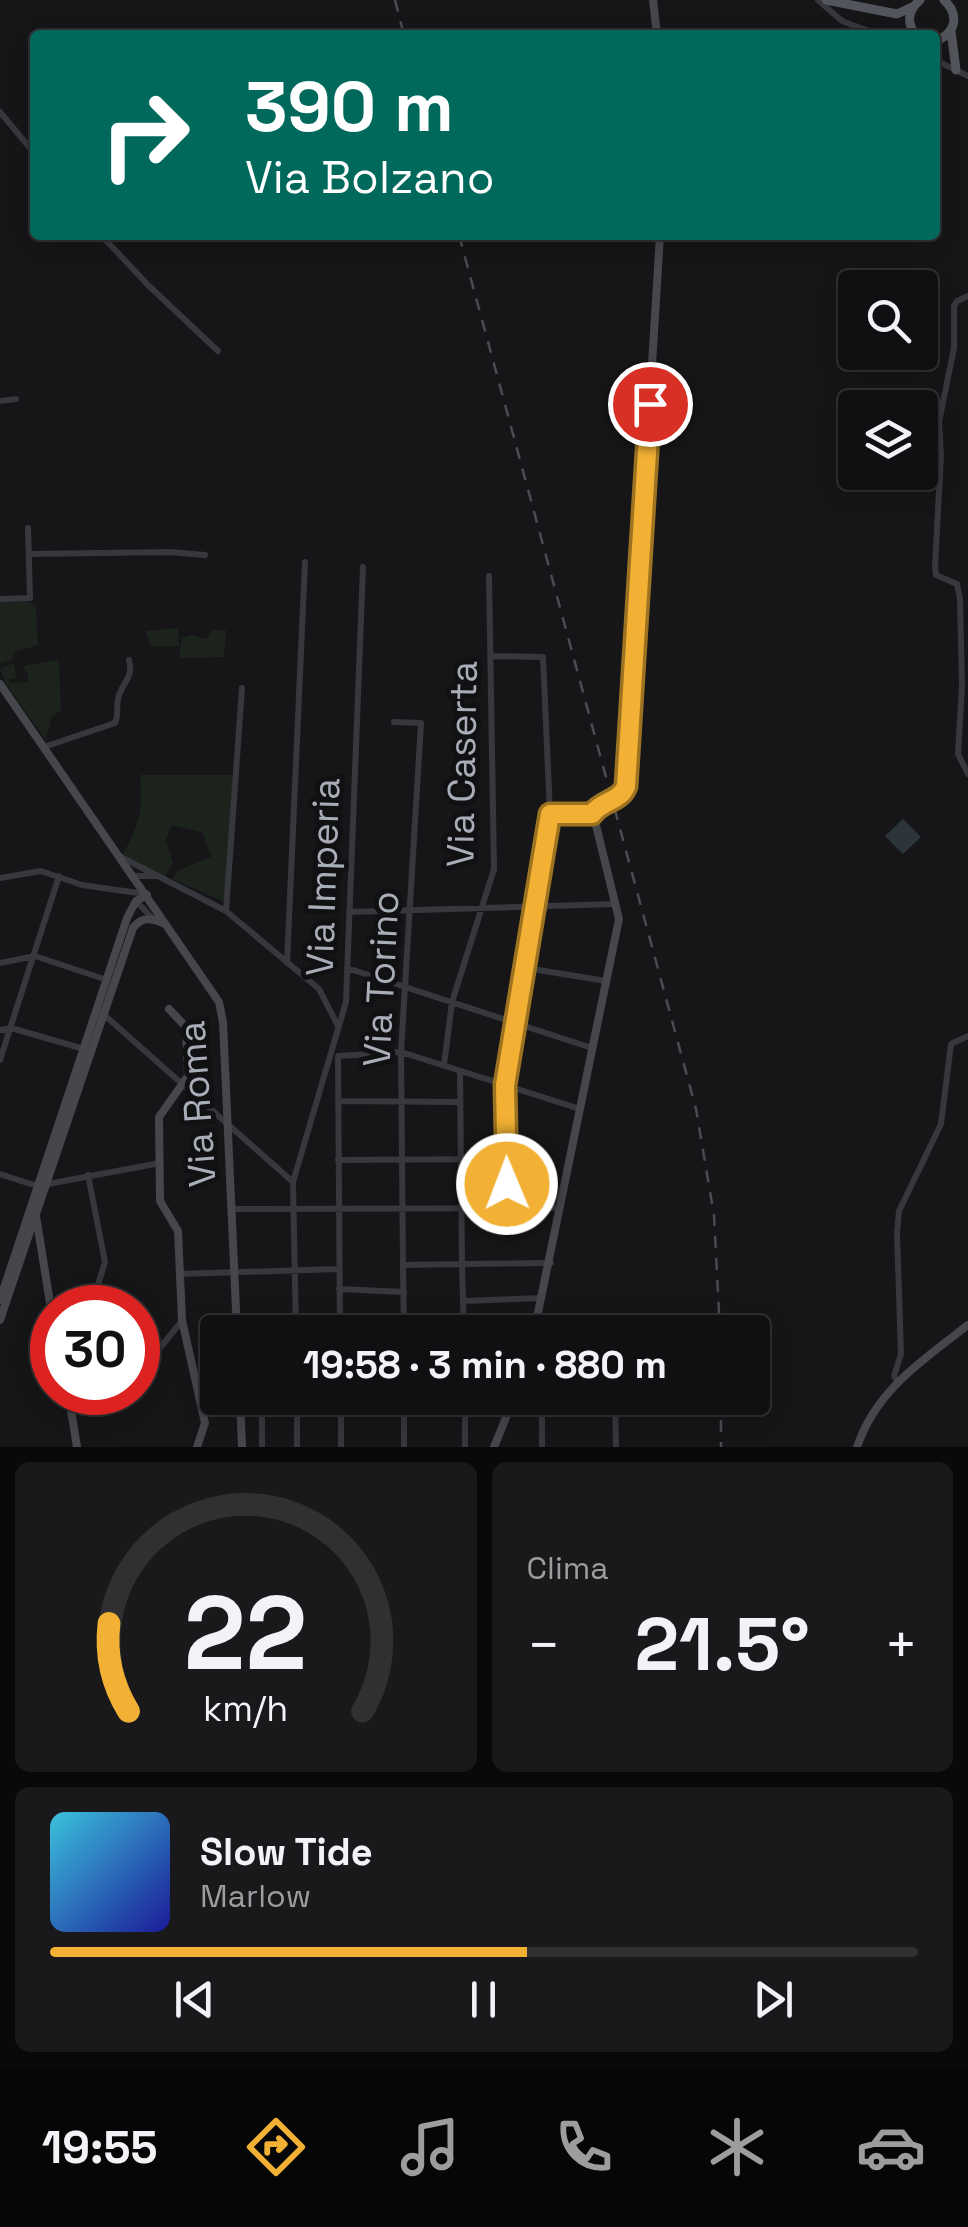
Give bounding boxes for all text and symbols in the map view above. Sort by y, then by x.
text: 390 m [245,62,454,151]
icon: right [80,70,210,200]
text: Via Bolzano [245,149,495,206]
map controls [838,270,938,490]
button: search [838,270,938,370]
pin [608,362,693,447]
icon: arrive [623,377,678,432]
button: layers [838,390,938,490]
street label: Via Caserta [436,660,488,868]
street label: Via Imperia [296,777,350,977]
street label: Via Torino [352,890,410,1068]
street label: Via Roma [167,1019,227,1189]
position arrow [455,1132,559,1236]
speed limit sign: 30 [30,1285,160,1415]
text: 19:58 · 3 min · 880 m [303,1341,667,1389]
text: Clima [527,1548,609,1588]
text: 22 [184,1567,308,1699]
text: 21.5° [635,1596,810,1692]
text: − [527,1610,561,1680]
text: + [884,1610,918,1680]
text: km/h [203,1686,288,1731]
text: Slow Tide [200,1828,373,1876]
text: Marlow [200,1876,311,1916]
icon: previous [167,1972,222,2027]
icon: pause [456,1972,511,2027]
icon: next [746,1972,801,2027]
icon: directions [241,2112,311,2182]
icon: music [395,2112,465,2182]
icon: phone [549,2112,619,2182]
icon: climate [702,2112,772,2182]
icon: car [856,2112,926,2182]
text: 19:55 [42,2119,157,2176]

